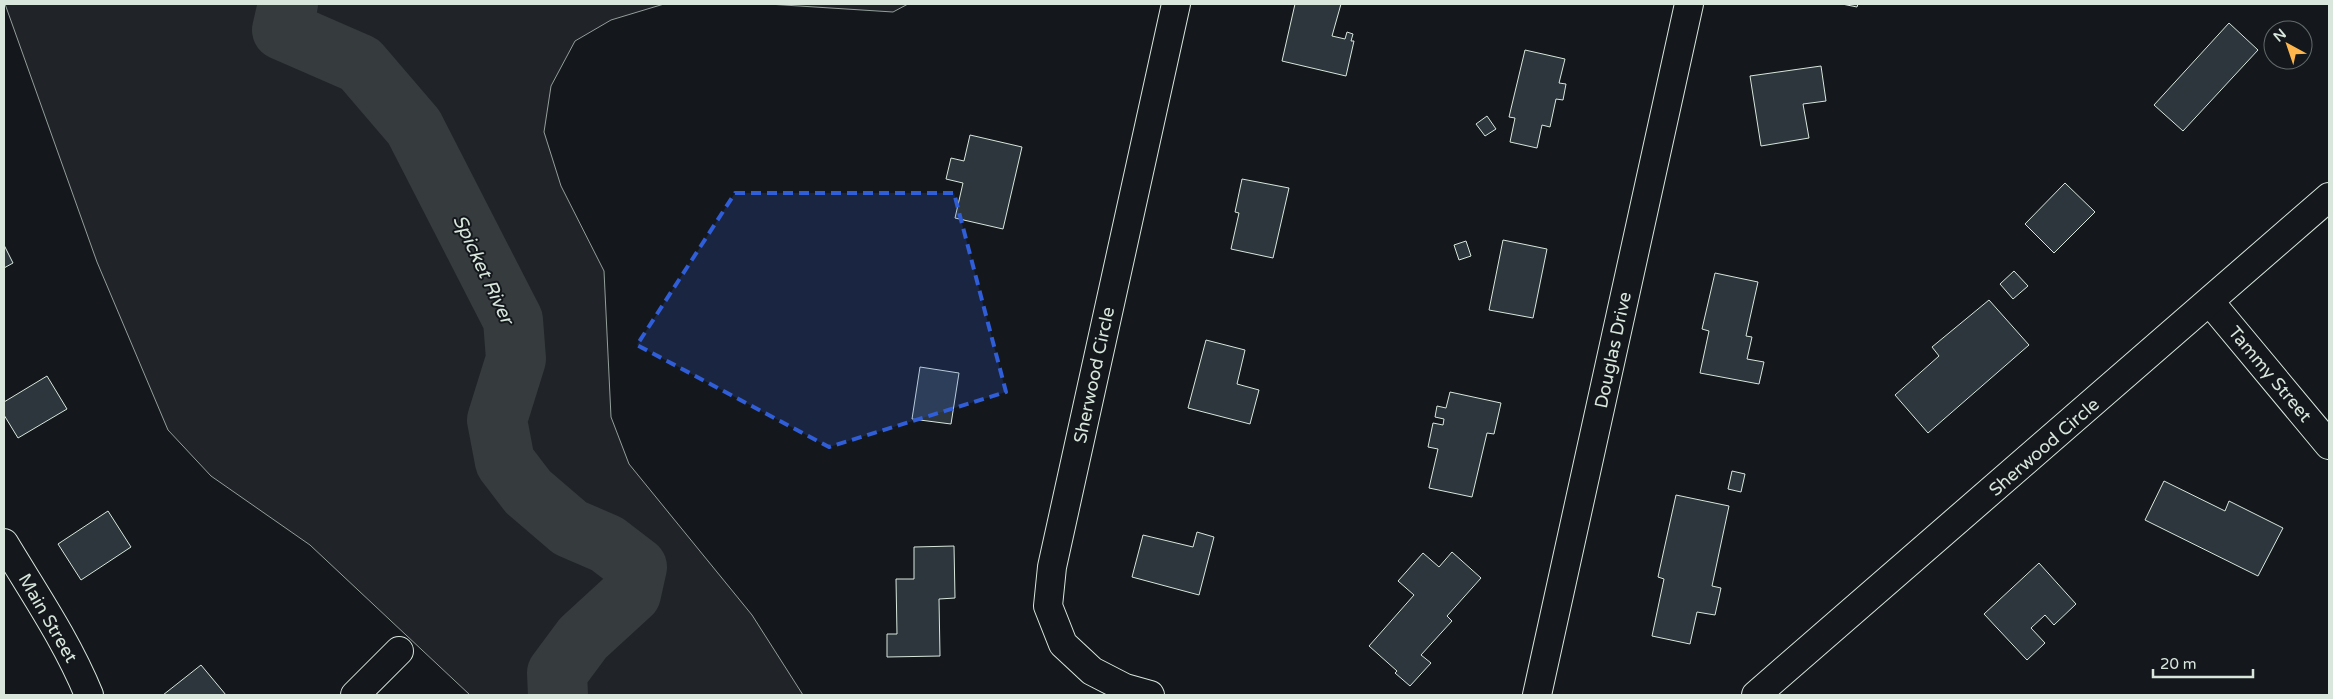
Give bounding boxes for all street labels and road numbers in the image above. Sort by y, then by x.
street label: Douglas Drive [1590,290,1636,410]
street label: Sherwood Circle [1069,305,1119,445]
street label: Tammy Street [2224,322,2317,426]
street label: Sherwood Circle [1984,393,2104,501]
street label: Main Street [14,570,82,667]

